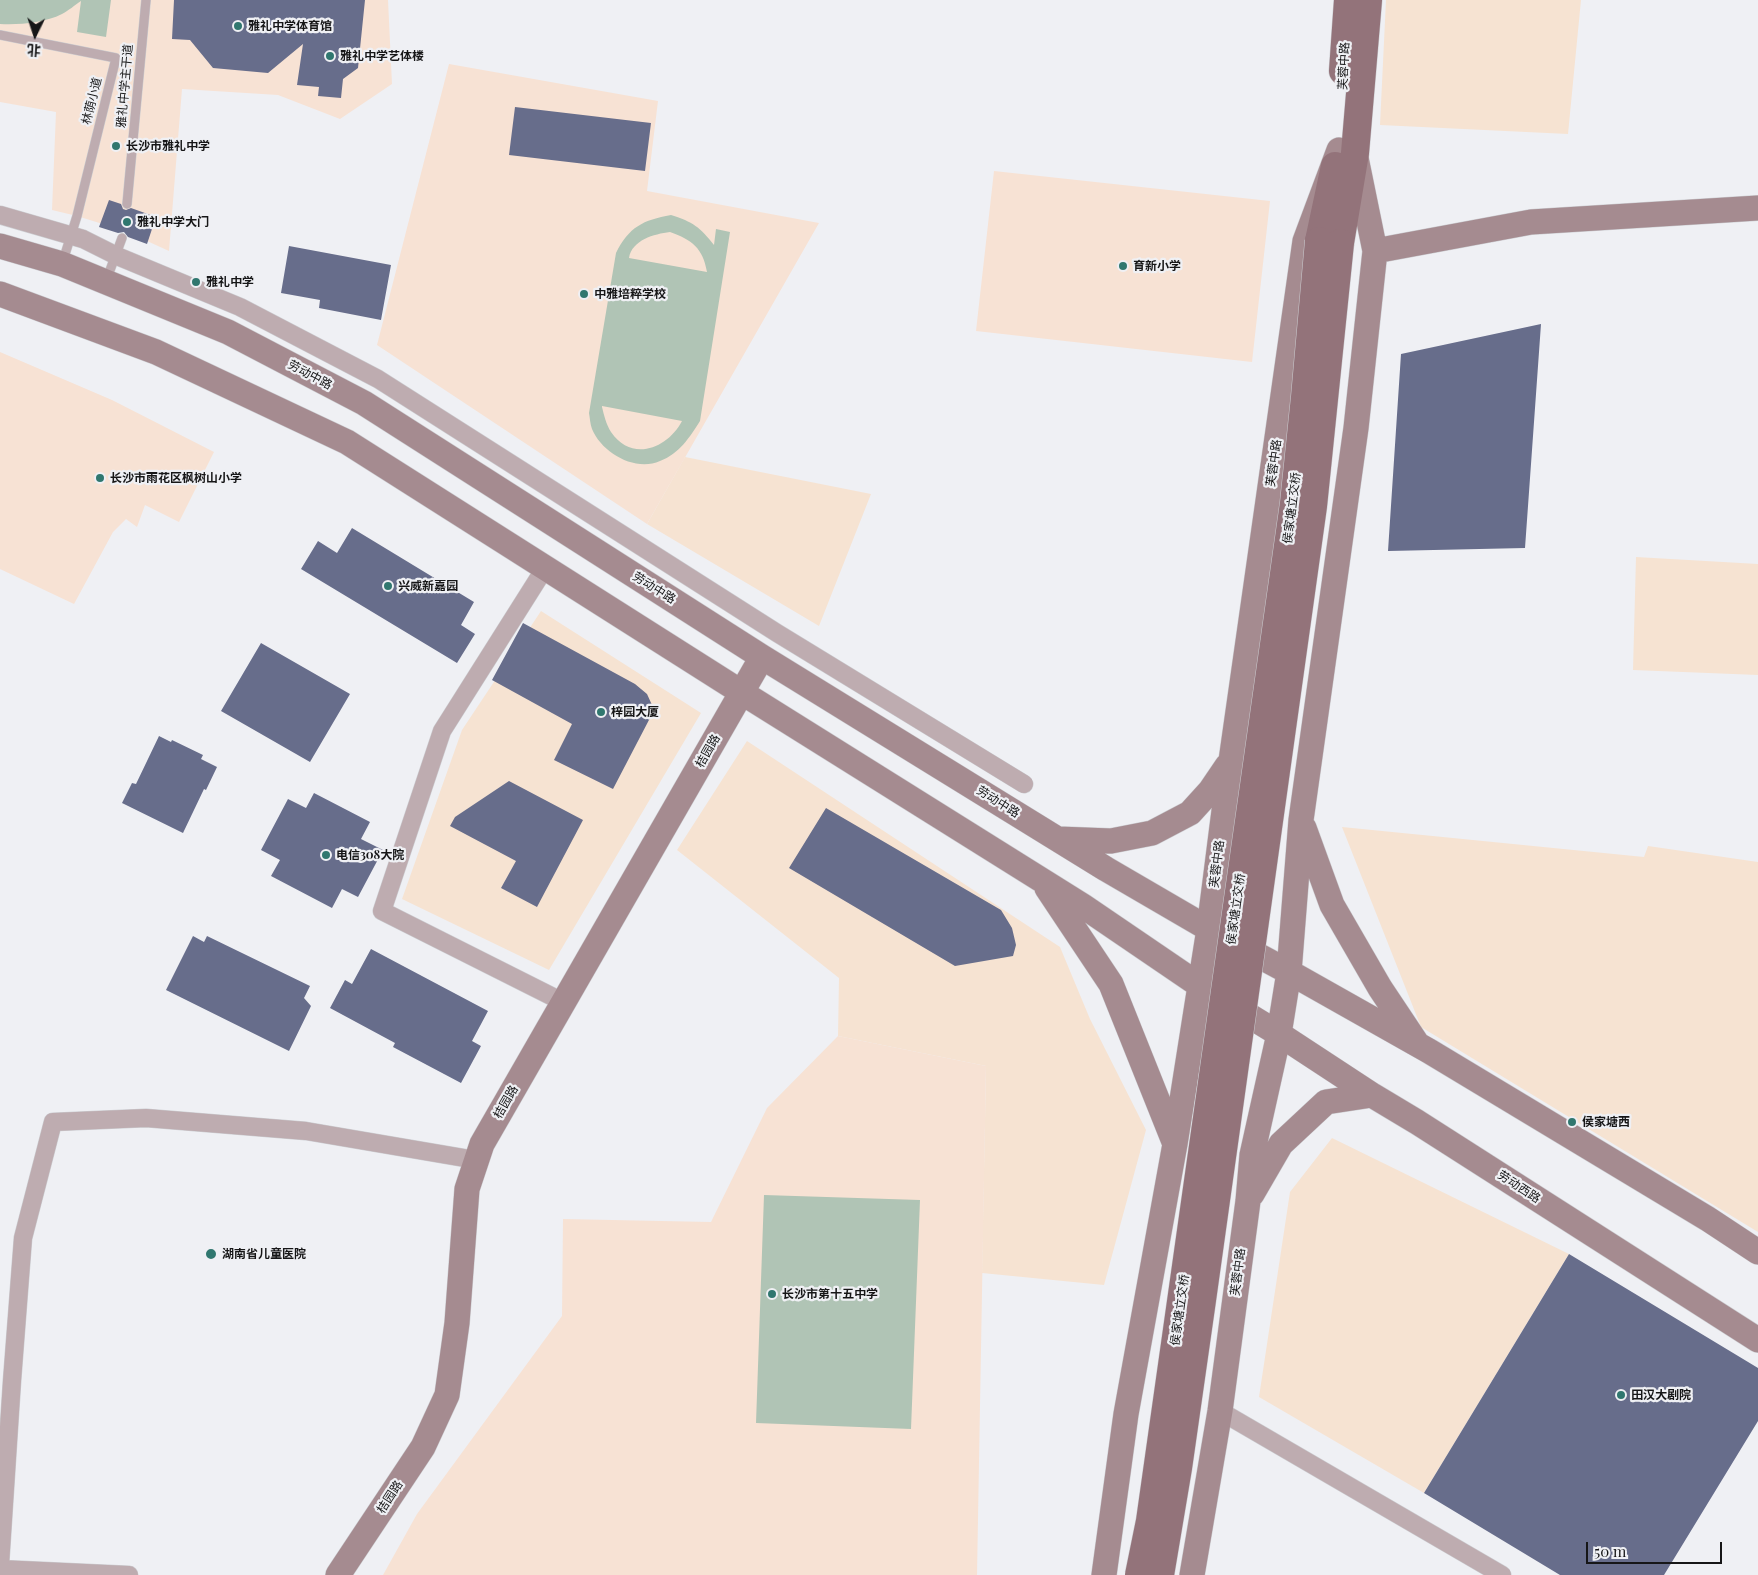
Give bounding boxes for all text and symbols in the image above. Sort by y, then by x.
north arrow [10,10,60,60]
place label: 雅礼中学体育馆 [248,19,332,33]
marker: 雅礼中学体育馆 [232,20,244,32]
text: 北 [26,40,42,60]
street label: 芙蓉中路 [1336,42,1352,90]
street label: 雅礼中学主干道 [114,44,136,128]
place label: 雅礼中学艺体楼 [340,49,424,63]
marker: 雅礼中学艺体楼 [324,50,336,62]
street label: 林荫小道 [79,76,105,126]
place label: 长沙市雅礼中学 [126,139,210,153]
marker: 长沙市雅礼中学 [110,140,122,152]
place label: 雅礼中学大门 [137,215,209,229]
marker: 雅礼中学大门 [121,216,133,228]
place label: 育新小学 [1133,259,1181,273]
marker: 育新小学 [1117,260,1129,272]
place label: 雅礼中学 [206,275,254,289]
marker: 雅礼中学 [190,276,202,288]
place label: 中雅培粹学校 [594,287,666,301]
marker: 中雅培粹学校 [578,288,590,300]
street label: 劳动中路 [285,357,335,393]
street label: 芙蓉中路 [1264,438,1284,488]
place label: 长沙市雨花区枫树山小学 [110,471,242,485]
street label: 侯家塘立交桥 [1280,471,1304,545]
marker: 长沙市雨花区枫树山小学 [94,472,106,484]
street label: 劳动中路 [630,569,678,607]
place label: 兴威新嘉园 [398,579,458,593]
marker: 兴威新嘉园 [382,580,394,592]
place label: 梓园大厦 [611,705,659,719]
marker: 梓园大厦 [595,706,607,718]
street label: 桔园路 [693,732,723,770]
street label: 劳动中路 [974,783,1022,821]
street label: 芙蓉中路 [1207,839,1227,889]
place label: 电信308大院 [336,848,404,862]
marker: 电信308大院 [320,849,332,861]
street label: 侯家塘立交桥 [1224,872,1248,946]
street label: 桔园路 [491,1083,521,1121]
place label: 侯家塘西 [1582,1115,1630,1129]
marker: 侯家塘西 [1566,1116,1578,1128]
street label: 劳动西路 [1495,1168,1543,1206]
marker: 湖南省儿童医院 [204,1247,218,1261]
place label: 湖南省儿童医院 [222,1247,306,1261]
street label: 芙蓉中路 [1228,1247,1248,1297]
street label: 侯家塘立交桥 [1168,1273,1192,1347]
place label: 长沙市第十五中学 [782,1287,878,1301]
marker: 长沙市第十五中学 [766,1288,778,1300]
place label: 田汉大剧院 [1631,1388,1691,1402]
marker: 田汉大剧院 [1615,1389,1627,1401]
street label: 桔园路 [374,1478,406,1516]
scale bar [1588,1532,1724,1564]
text: 50 m [1594,1541,1626,1561]

